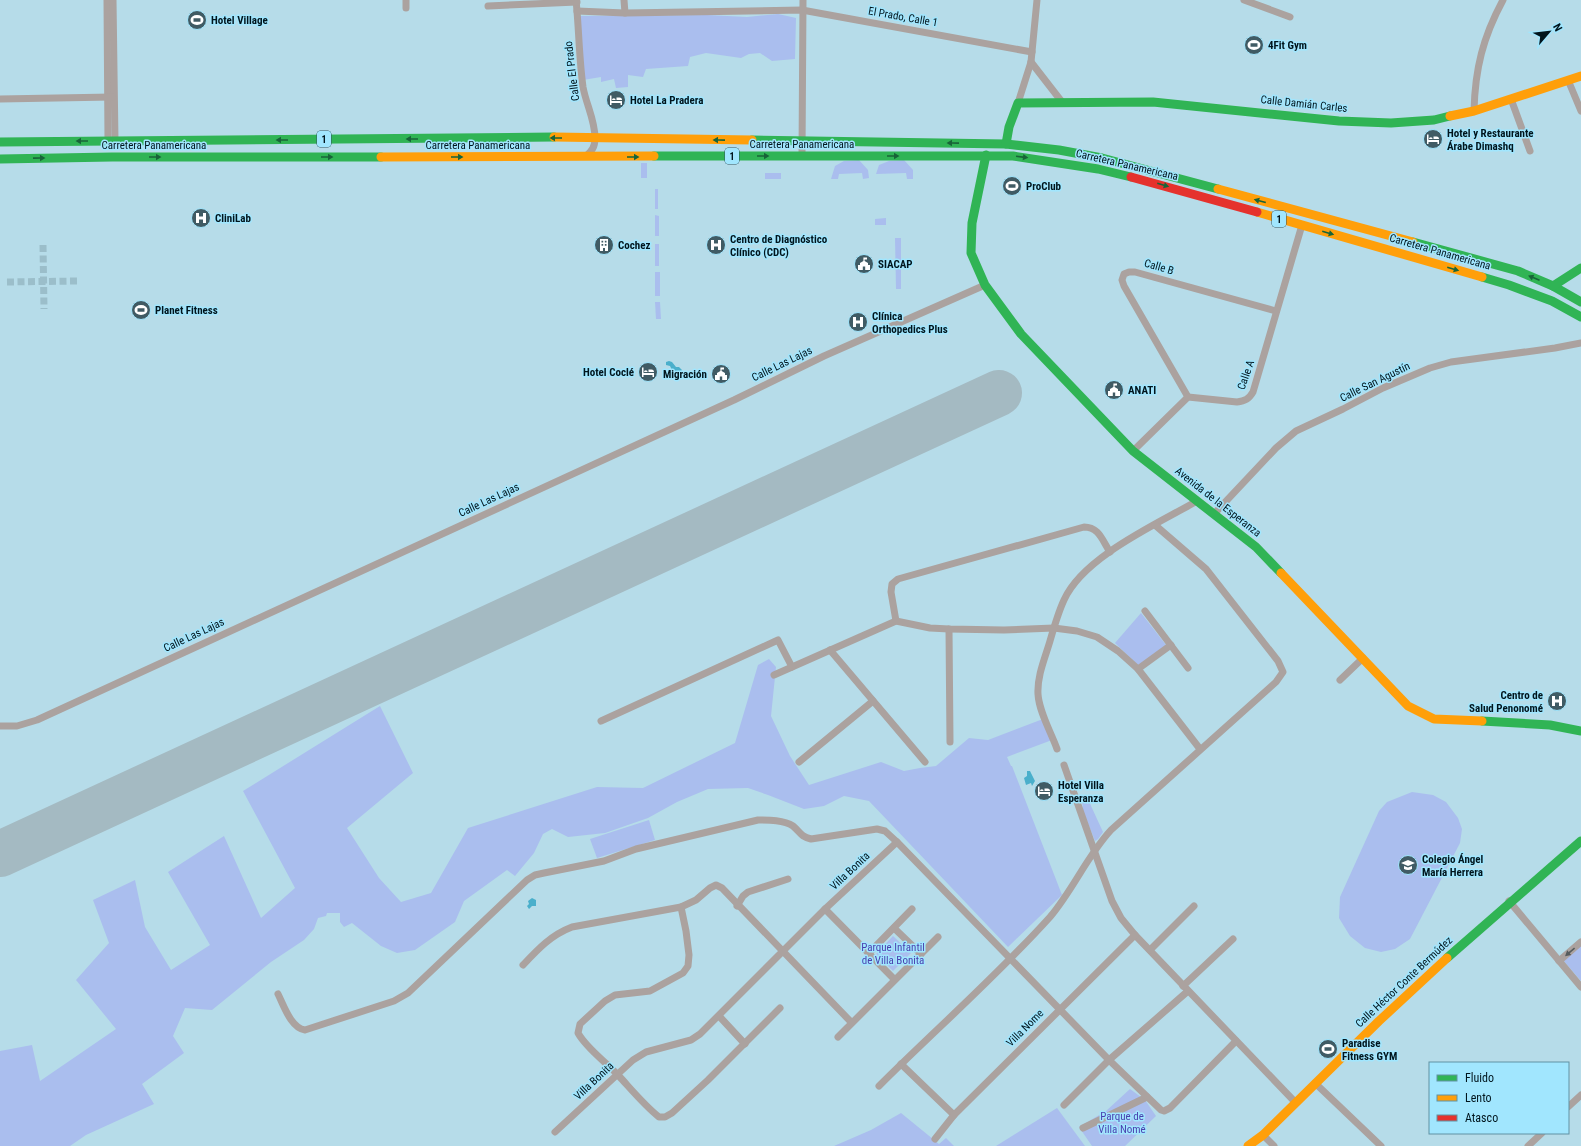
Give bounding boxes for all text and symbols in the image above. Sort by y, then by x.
street label: El Prado, Calle 1 [867,4,939,30]
sports icon: Hotel Village [186,9,208,31]
north arrow [1529,12,1569,52]
place label: Hotel Village [211,14,268,27]
text: N [1550,22,1565,34]
sports icon: 4Fit Gym [1243,34,1265,56]
place label: 4Fit Gym [1268,39,1307,52]
street label: Calle El Prado [562,40,582,102]
hotel icon: Hotel La Pradera [605,89,627,111]
street label: Calle Damián Carles [1260,93,1348,115]
place label: Hotel La Pradera [630,94,703,107]
place label: Hotel y Restaurante Árabe Dimashq [1447,127,1534,153]
hotel icon: Hotel y Restaurante Árabe Dimashq [1422,128,1444,150]
road number: 1 [317,131,331,147]
one-way arrow [549,135,562,141]
one-way arrow [276,136,288,143]
one-way arrow [405,136,418,142]
one-way arrow [712,137,725,143]
one-way arrow [75,138,88,144]
street label: Carretera Panamericana [750,138,854,151]
street label: Carretera Panamericana [102,139,206,152]
street label: Carretera Panamericana [426,139,530,152]
one-way arrow [946,140,959,146]
street label: Carretera Panamericana [1074,147,1180,183]
road number: 1 [725,148,739,164]
one-way arrow [757,153,770,159]
one-way arrow [887,153,900,159]
one-way arrow [149,154,162,160]
one-way arrow [321,154,334,160]
one-way arrow [451,154,464,160]
one-way arrow [627,154,640,160]
one-way arrow [1016,154,1028,160]
one-way arrow [33,155,46,161]
sports icon: ProClub [1001,175,1023,197]
place label: ProClub [1026,180,1062,193]
one-way arrow [1157,182,1169,188]
one-way arrow [1254,198,1266,204]
hospital icon: CliniLab [190,207,212,229]
road number: 1 [1272,211,1286,227]
place label: CliniLab [215,212,251,225]
one-way arrow [1322,230,1334,236]
street label: Carretera Panamericana [1388,231,1492,273]
place label: Centro de Diagnóstico Clínico (CDC) [730,233,828,259]
building icon: Cochez [593,234,615,256]
hospital icon: Centro de Diagnóstico Clínico (CDC) [705,234,727,256]
place label: Cochez [618,239,650,252]
public building icon: SIACAP [853,253,875,275]
street label: Calle B [1143,257,1175,277]
place label: SIACAP [878,258,913,271]
one-way arrow [1447,266,1459,272]
one-way arrow [1528,275,1539,281]
sports icon: Planet Fitness [130,299,152,321]
place label: Planet Fitness [155,304,218,317]
place label: Clínica Orthopedics Plus [872,310,948,336]
hospital icon: Clínica Orthopedics Plus [847,311,869,333]
street label: Calle Las Lajas [750,344,814,384]
street label: Calle A [1235,358,1257,392]
street label: Calle San Agustín [1338,359,1412,405]
hotel icon: Hotel Coclé [637,361,659,383]
public building icon: Migración [710,363,732,385]
place label: Hotel Coclé [583,366,634,379]
place label: Migración [663,368,707,381]
public building icon: ANATI [1103,379,1125,401]
place label: ANATI [1128,384,1156,397]
street label: Avenida de la Esperanza [1172,464,1264,540]
street label: Calle Las Lajas [457,480,521,520]
street label: Calle Las Lajas [162,615,226,655]
place label: Centro de Salud Penonomé [1469,689,1543,715]
hospital icon: Centro de Salud Penonomé [1546,690,1568,712]
place label: Hotel Villa Esperanza [1058,779,1104,805]
hotel icon: Hotel Villa Esperanza [1033,780,1055,802]
street label: Villa Bonita [827,849,873,893]
place label: Colegio Ángel María Herrera [1422,853,1484,879]
school or university icon: Colegio Ángel María Herrera [1397,854,1419,876]
street label: Calle Héctor Conte Bermúdez [1353,934,1455,1030]
park label: Parque Infantil de Villa Bonita [861,941,925,967]
one-way arrow [1564,947,1575,956]
street label: Villa Nome [1004,1007,1046,1049]
place label: Paradise Fitness GYM [1342,1037,1397,1063]
sports icon: Paradise Fitness GYM [1317,1038,1339,1060]
street label: Villa Bonita [571,1059,617,1103]
legend [1429,1062,1569,1134]
text: Fluido [1465,1071,1494,1085]
text: Lento [1465,1091,1492,1105]
park label: Parque de Villa Nomé [1098,1110,1146,1136]
text: Atasco [1465,1111,1498,1125]

